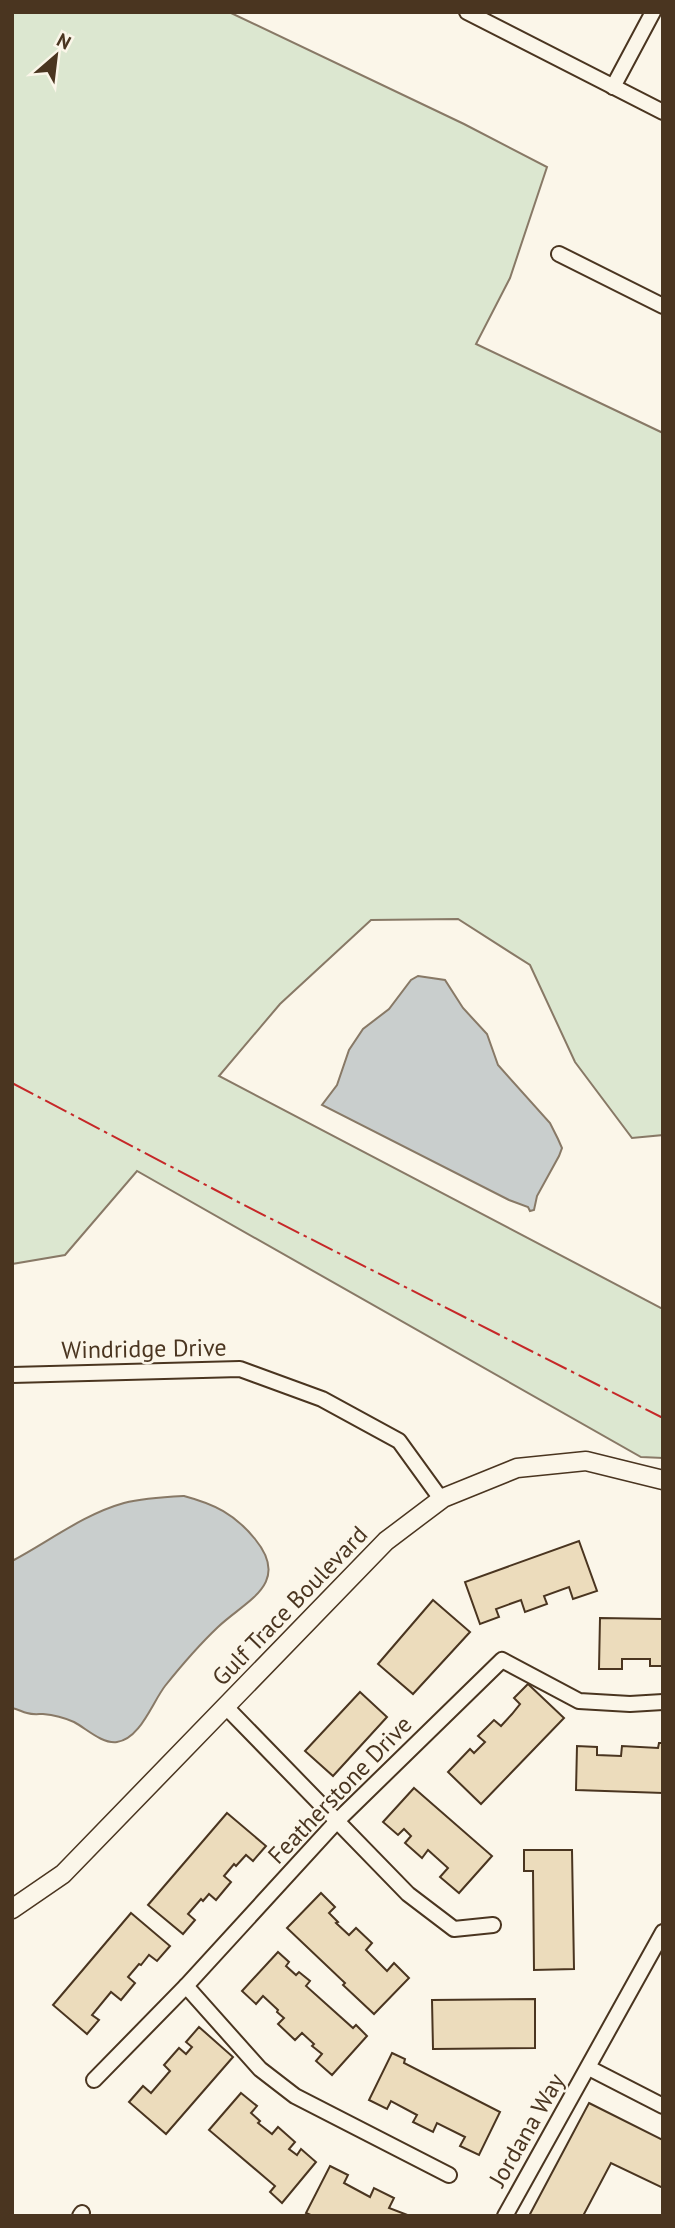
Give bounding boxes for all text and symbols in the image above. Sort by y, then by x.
north arrow [21,21,91,91]
text: N [53,27,75,55]
street label: Windridge Drive [61,1332,227,1365]
street label: Gulf Trace Boulevard [205,1519,374,1692]
street label: Featherstone Drive [261,1709,418,1870]
street label: Jordana Way [481,2068,571,2193]

